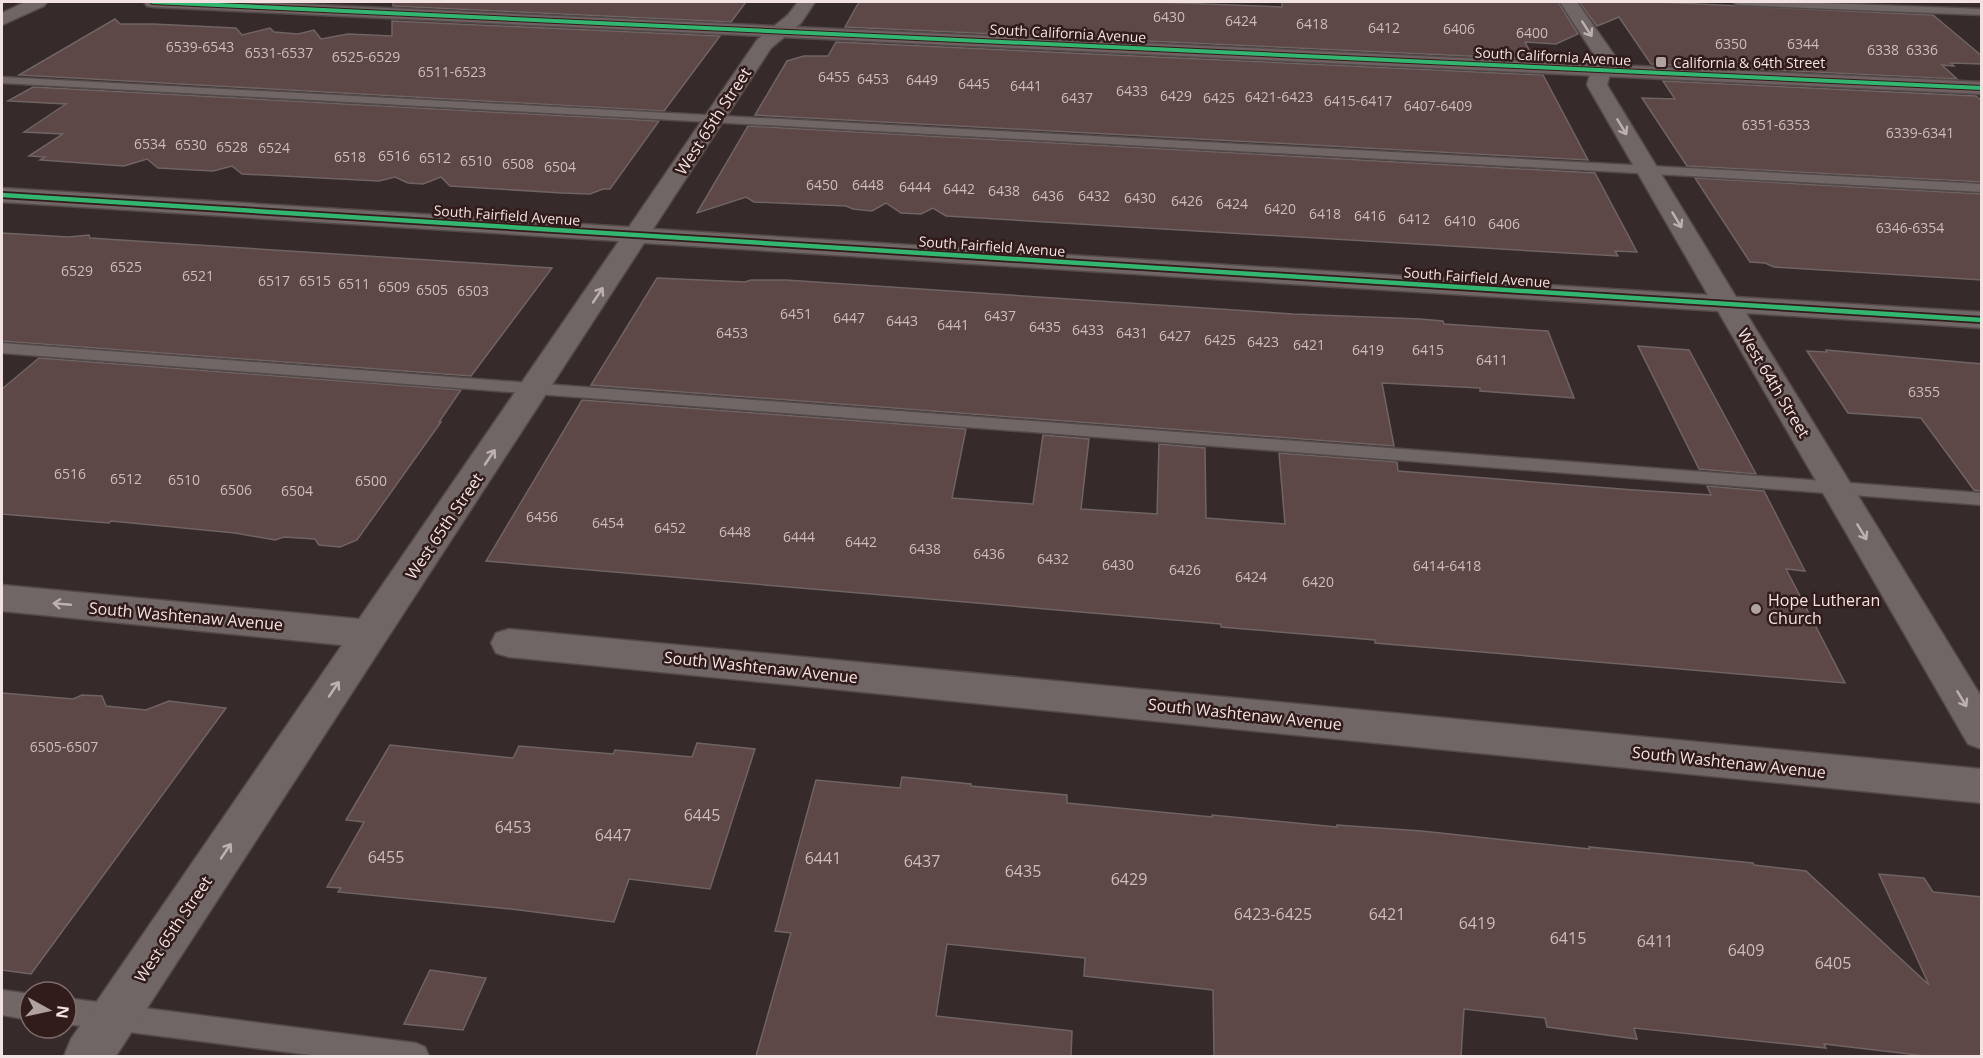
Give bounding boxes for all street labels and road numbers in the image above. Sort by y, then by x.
street label: South California Avenue [989,19,1147,47]
street label: South California Avenue [1474,42,1632,70]
street label: West 65th Street [670,63,756,179]
street label: South Fairfield Avenue [433,200,581,230]
street label: South Fairfield Avenue [918,231,1066,261]
street label: South Fairfield Avenue [1403,262,1551,292]
street label: West 64th Street [1733,324,1815,442]
street label: West 65th Street [400,468,488,584]
street label: South Washtenaw Avenue [88,597,284,635]
street label: South Washtenaw Avenue [663,646,859,688]
street label: South Washtenaw Avenue [1147,693,1343,735]
street label: South Washtenaw Avenue [1631,741,1827,783]
street label: West 65th Street [129,871,217,987]

